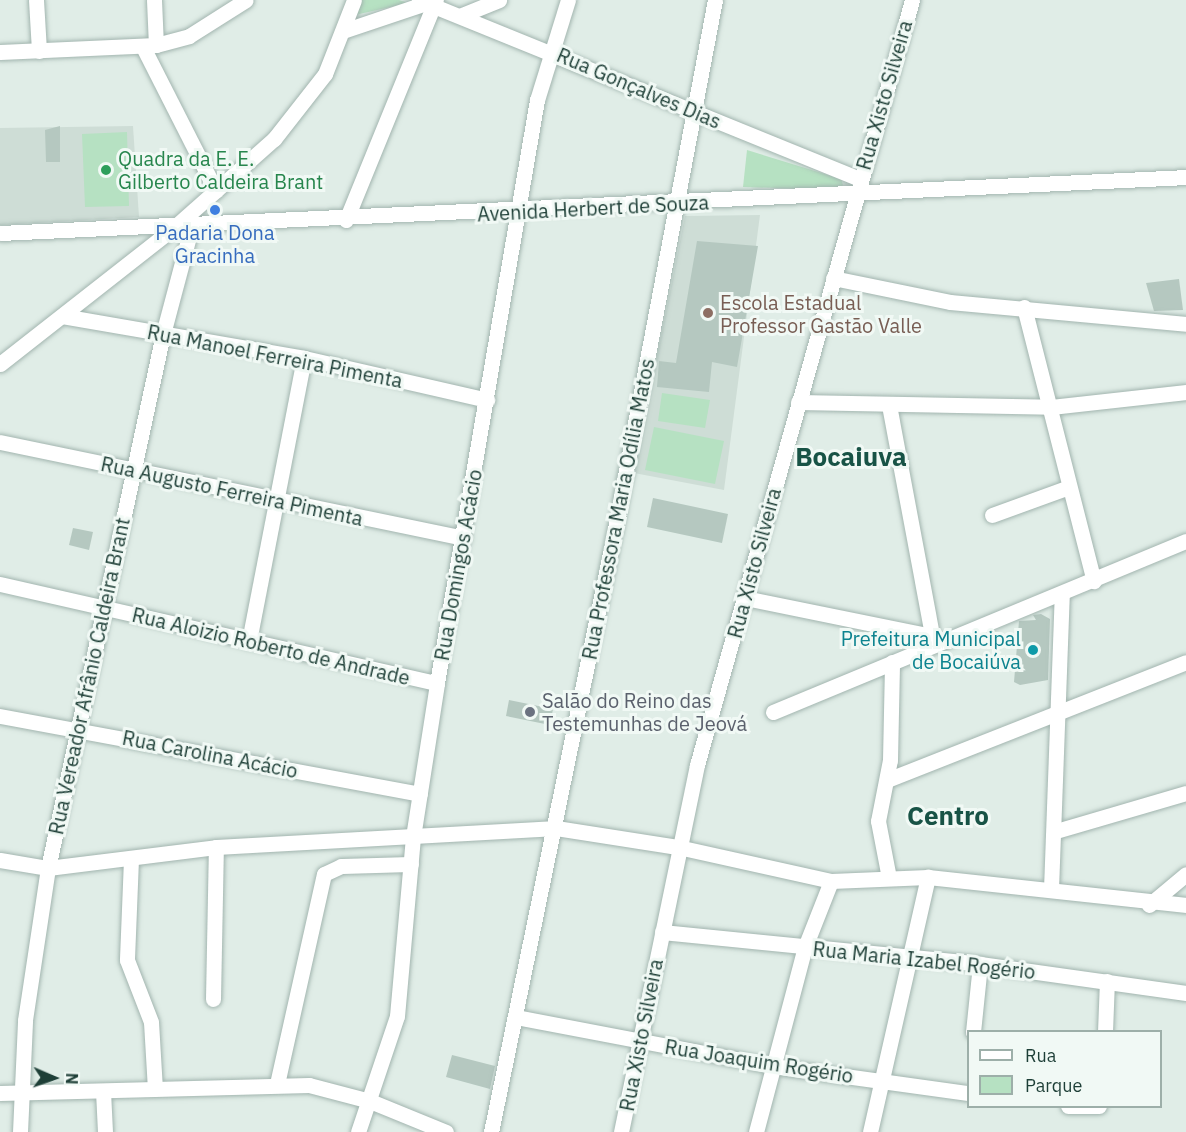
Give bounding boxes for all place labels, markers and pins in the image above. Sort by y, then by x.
place label: Quadra da E. E. Gilberto Caldeira Brant [118,146,323,193]
marker: Quadra da E. E. Gilberto Caldeira Brant [99,163,113,177]
marker: Padaria Dona Gracinha [208,203,222,217]
place label: Padaria Dona Gracinha [155,220,275,267]
place label: Escola Estadual Professor Gastão Valle [720,290,922,337]
marker: Escola Estadual Professor Gastão Valle [701,306,715,320]
place label: Prefeitura Municipal de Bocaiúva [841,626,1021,673]
marker: Prefeitura Municipal de Bocaiúva [1026,643,1040,657]
place label: Salão do Reino das Testemunhas de Jeová [542,688,747,735]
marker: Salão do Reino das Testemunhas de Jeová [523,705,537,719]

